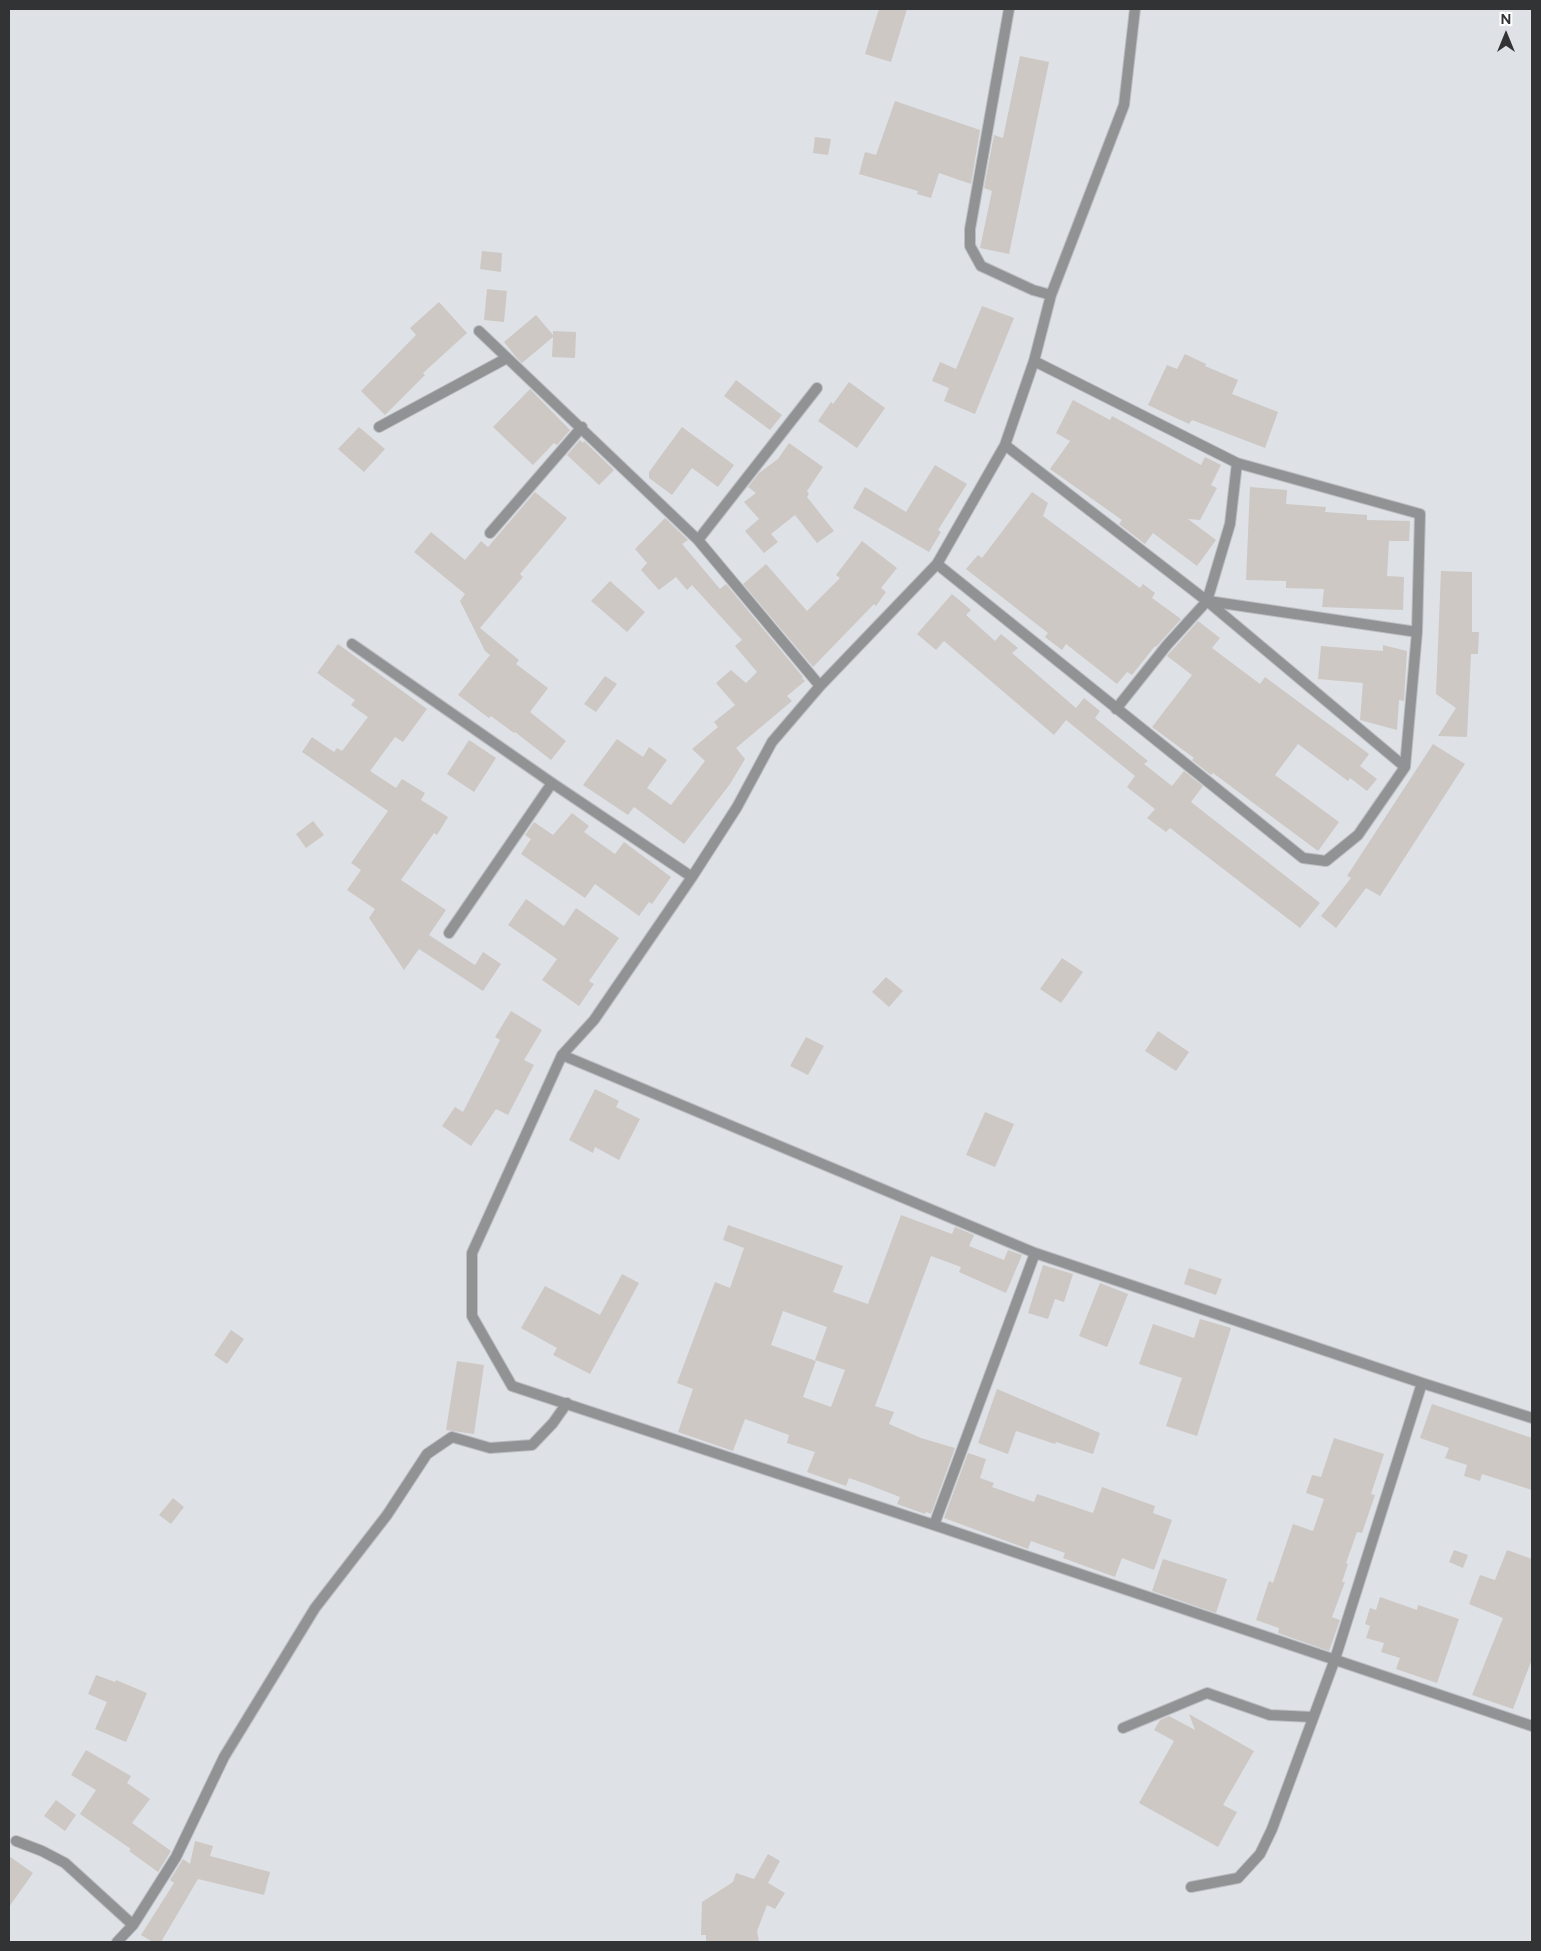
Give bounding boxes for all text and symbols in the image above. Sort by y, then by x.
north arrow [1481,10,1531,60]
text: N [1501,11,1511,28]

